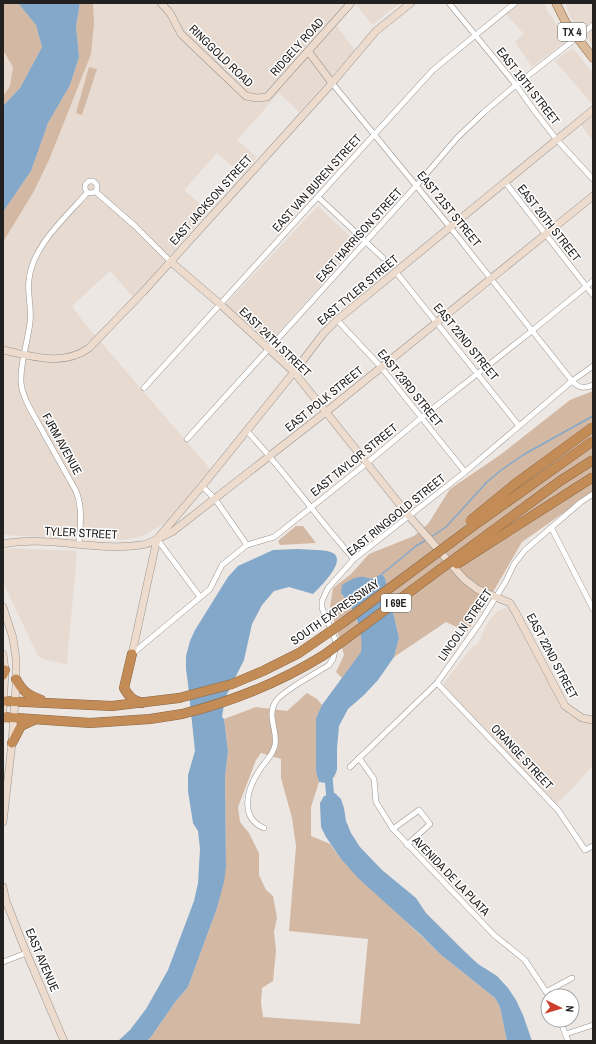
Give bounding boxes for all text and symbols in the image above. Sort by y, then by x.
street label: RIDGELY ROAD [266,14,328,80]
street label: RINGGOLD ROAD [185,21,257,91]
road number: TX 4 [558,23,586,41]
street label: EAST 19TH STREET [493,44,563,128]
street label: EAST VAN BUREN STREET [269,131,365,235]
street label: EAST JACKSON STREET [166,151,256,249]
street label: EAST 21ST STREET [413,168,485,250]
street label: EAST 20TH STREET [514,181,584,265]
street label: EAST HARRISON STREET [312,184,406,286]
street label: EAST TYLER STREET [314,251,402,329]
street label: EAST 22ND STREET [430,300,502,384]
street label: EAST 24TH STREET [236,304,314,380]
street label: EAST 23RD STREET [374,346,446,430]
street label: EAST POLK STREET [282,363,366,435]
street label: FJRM AVENUE [38,410,86,478]
street label: EAST TAYLOR STREET [307,420,401,500]
street label: EAST RINGGOLD STREET [343,470,449,560]
street label: TYLER STREET [44,523,118,543]
street label: SOUTH EXPRESSWAY [287,575,383,649]
street label: LINCOLN STREET [434,586,496,664]
road number: I 69E [381,594,411,612]
street label: EAST 22ND STREET [523,610,581,702]
street label: ORANGE STREET [487,721,557,793]
street label: AVENIDA DE LA PLATA [408,832,494,920]
street label: EAST AVENUE [21,926,63,994]
north arrow [540,988,580,1028]
text: N [563,1005,577,1013]

